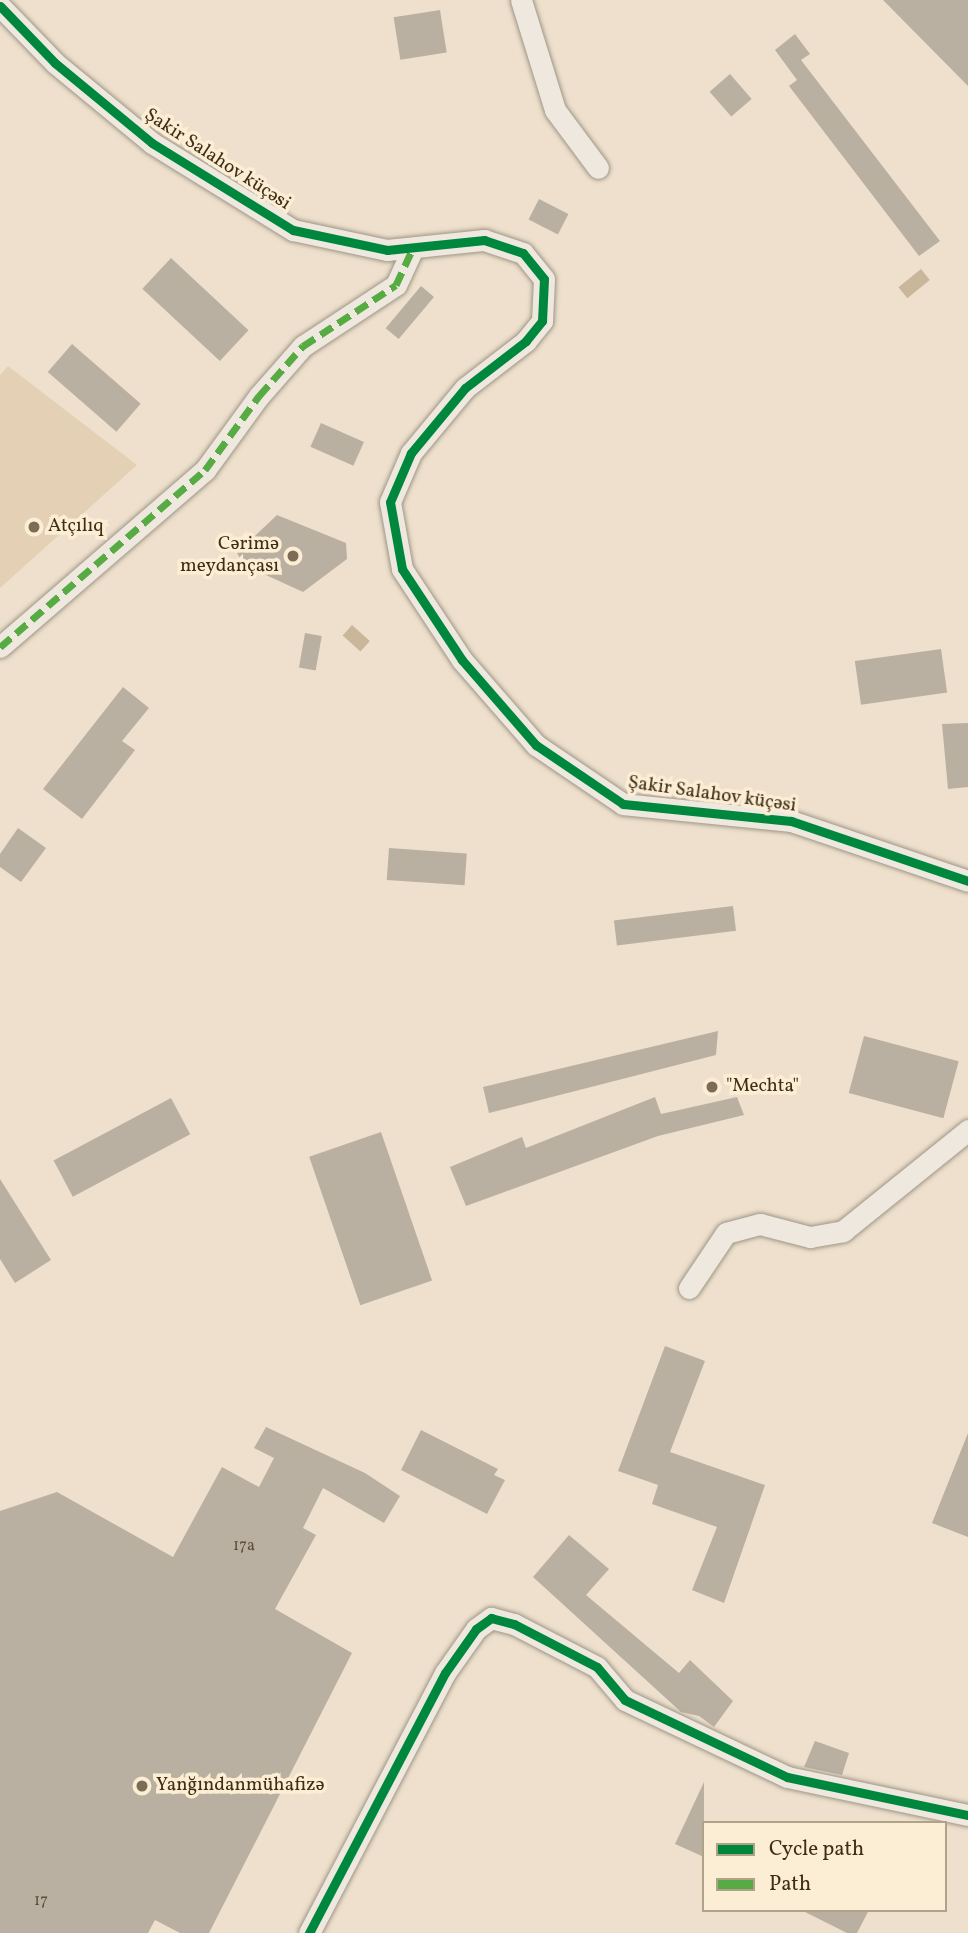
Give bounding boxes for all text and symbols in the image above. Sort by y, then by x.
street label: Şakir Salahov küçəsi [139,104,295,216]
place label: Atçılıq [48,516,104,538]
marker: Atçılıq [26,519,42,535]
place label: Cərimə meydançası [180,534,279,578]
marker: Cərimə meydançası [285,548,301,564]
street label: Şakir Salahov küçəsi [626,772,798,818]
place label: "Mechta" [726,1076,799,1098]
marker: "Mechta" [704,1079,720,1095]
house number: 17a [233,1536,255,1556]
place label: Yanğındanmühafizə [156,1775,325,1797]
marker: Yanğındanmühafizə [134,1778,150,1794]
legend [702,1821,947,1912]
text: Cycle path [769,1835,864,1864]
text: Path [769,1870,811,1899]
house number: 17 [34,1891,48,1911]

